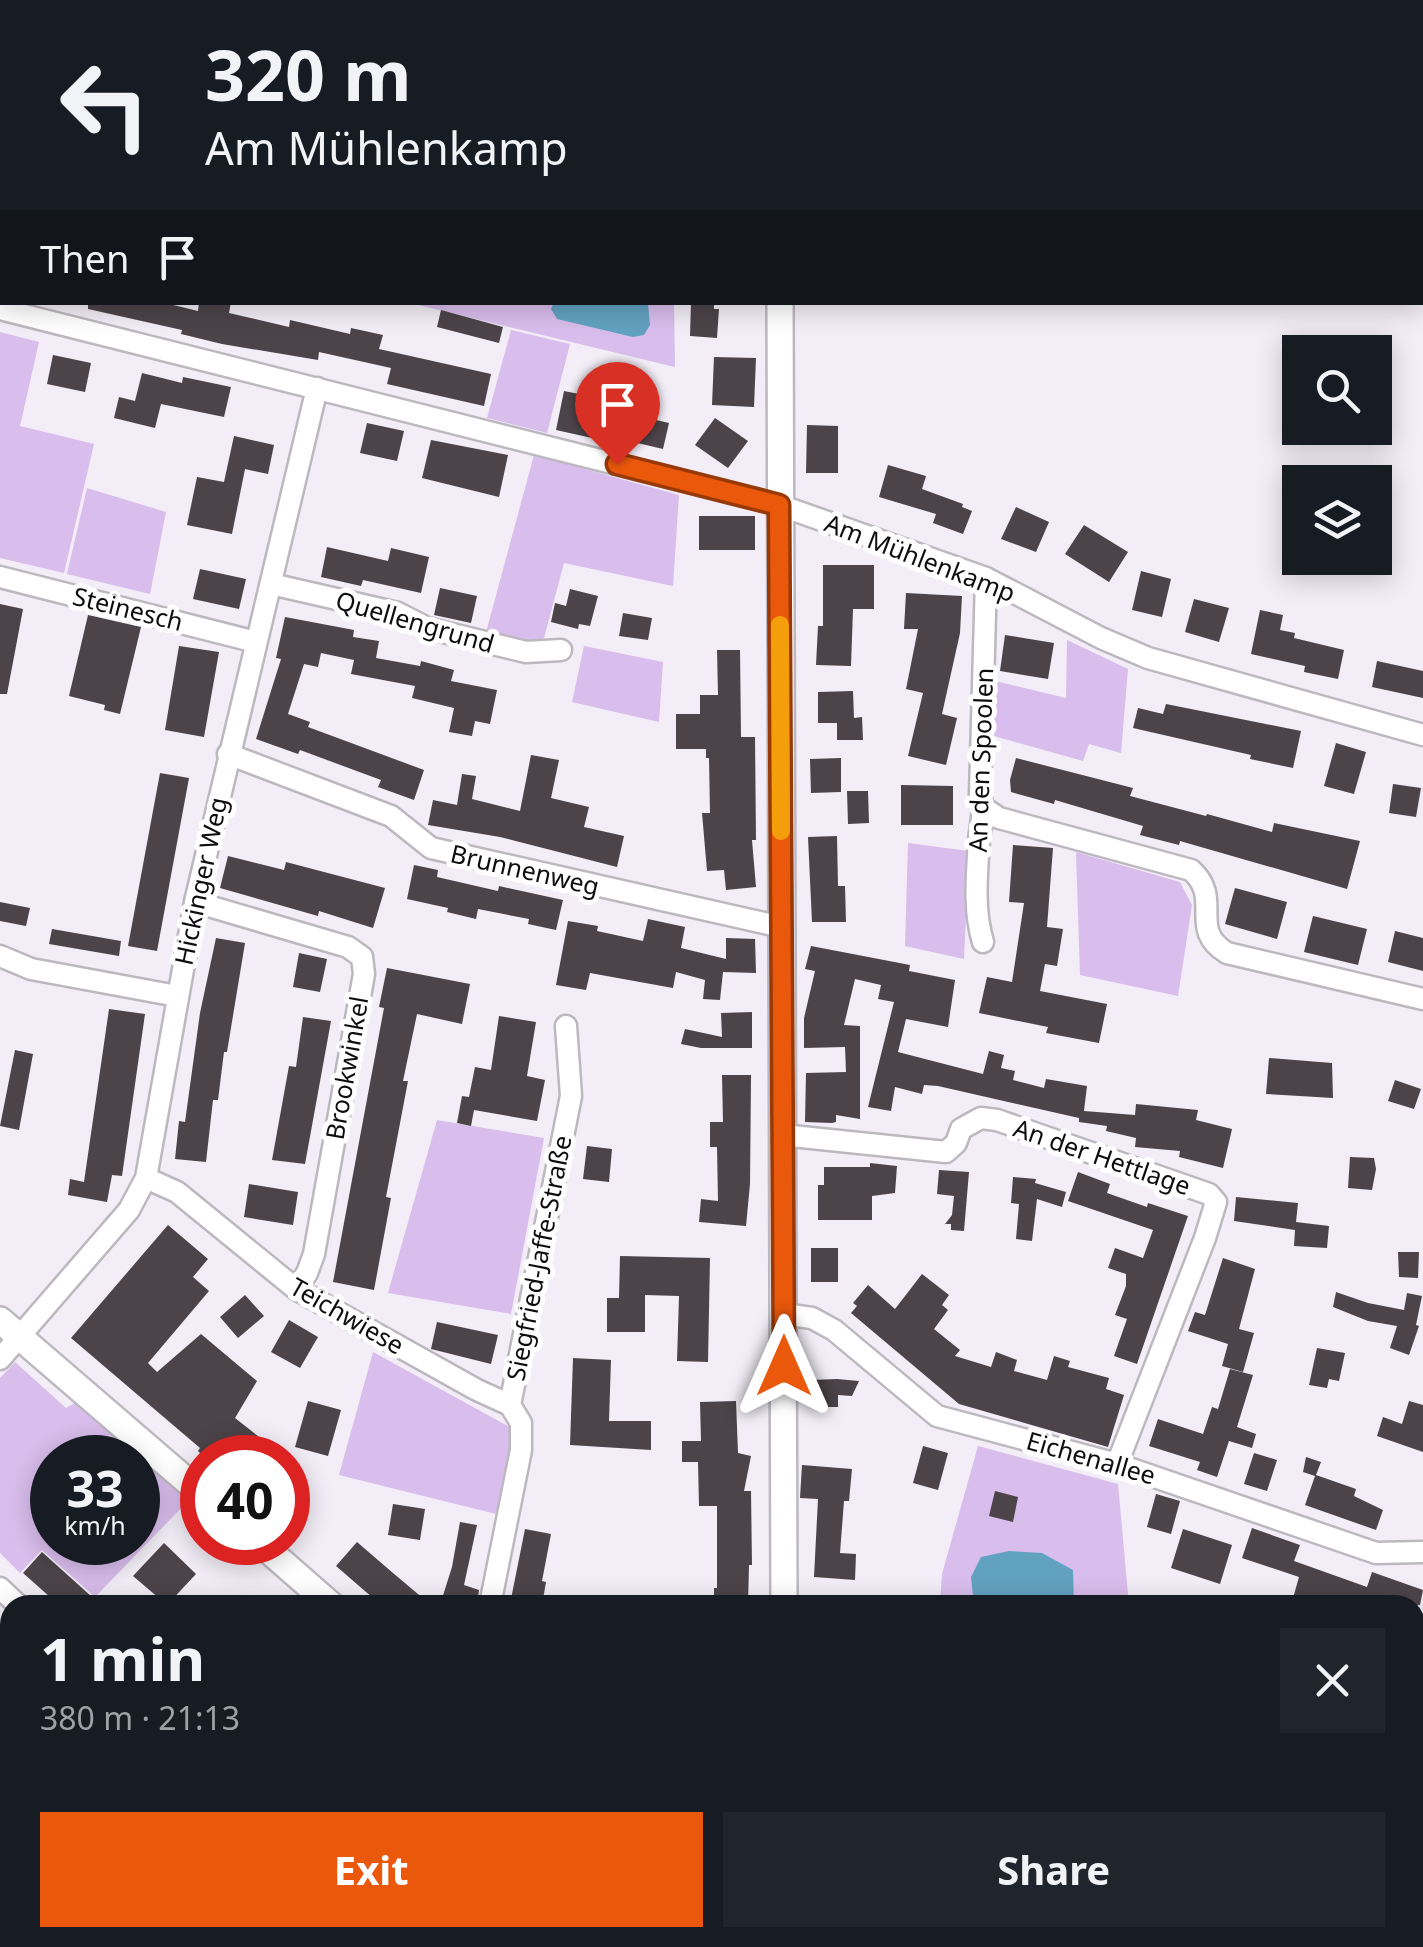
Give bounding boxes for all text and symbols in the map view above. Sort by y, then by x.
text: 320 m [205,26,412,122]
icon: left [40,40,170,170]
text: Am Mühlenkamp [205,117,568,178]
icon: arrive [150,230,205,285]
text: Then [40,232,130,284]
map controls [1282,335,1392,575]
button: search [1282,335,1392,445]
pin [575,362,660,465]
icon: arrive [590,377,645,432]
button: layers [1282,465,1392,575]
street label: Am Mühlenkamp [820,505,1021,609]
street label: Steinesch [70,578,187,638]
street label: Quellengrund [332,582,499,660]
street label: An den Spoolen [960,667,1000,853]
street label: Hickinger Weg [166,794,234,968]
street label: Brunnenweg [448,835,603,903]
street label: Brookwinkel [317,993,375,1142]
street label: An der Hettlage [1009,1110,1195,1202]
street label: Siegfried-Jaffe-Straße [498,1132,578,1383]
street label: Teichwiese [284,1269,411,1361]
position arrow [732,1314,836,1418]
street label: Eichenallee [1023,1422,1160,1492]
speed limit sign: 40 [180,1435,310,1565]
text: 33 [66,1454,124,1522]
text: km/h [64,1508,126,1542]
text: 1 min [40,1617,205,1699]
button: close [1280,1628,1385,1733]
text: 380 m · 21:13 [40,1696,240,1739]
button: Exit [40,1812,703,1927]
button: Share [723,1812,1385,1927]

